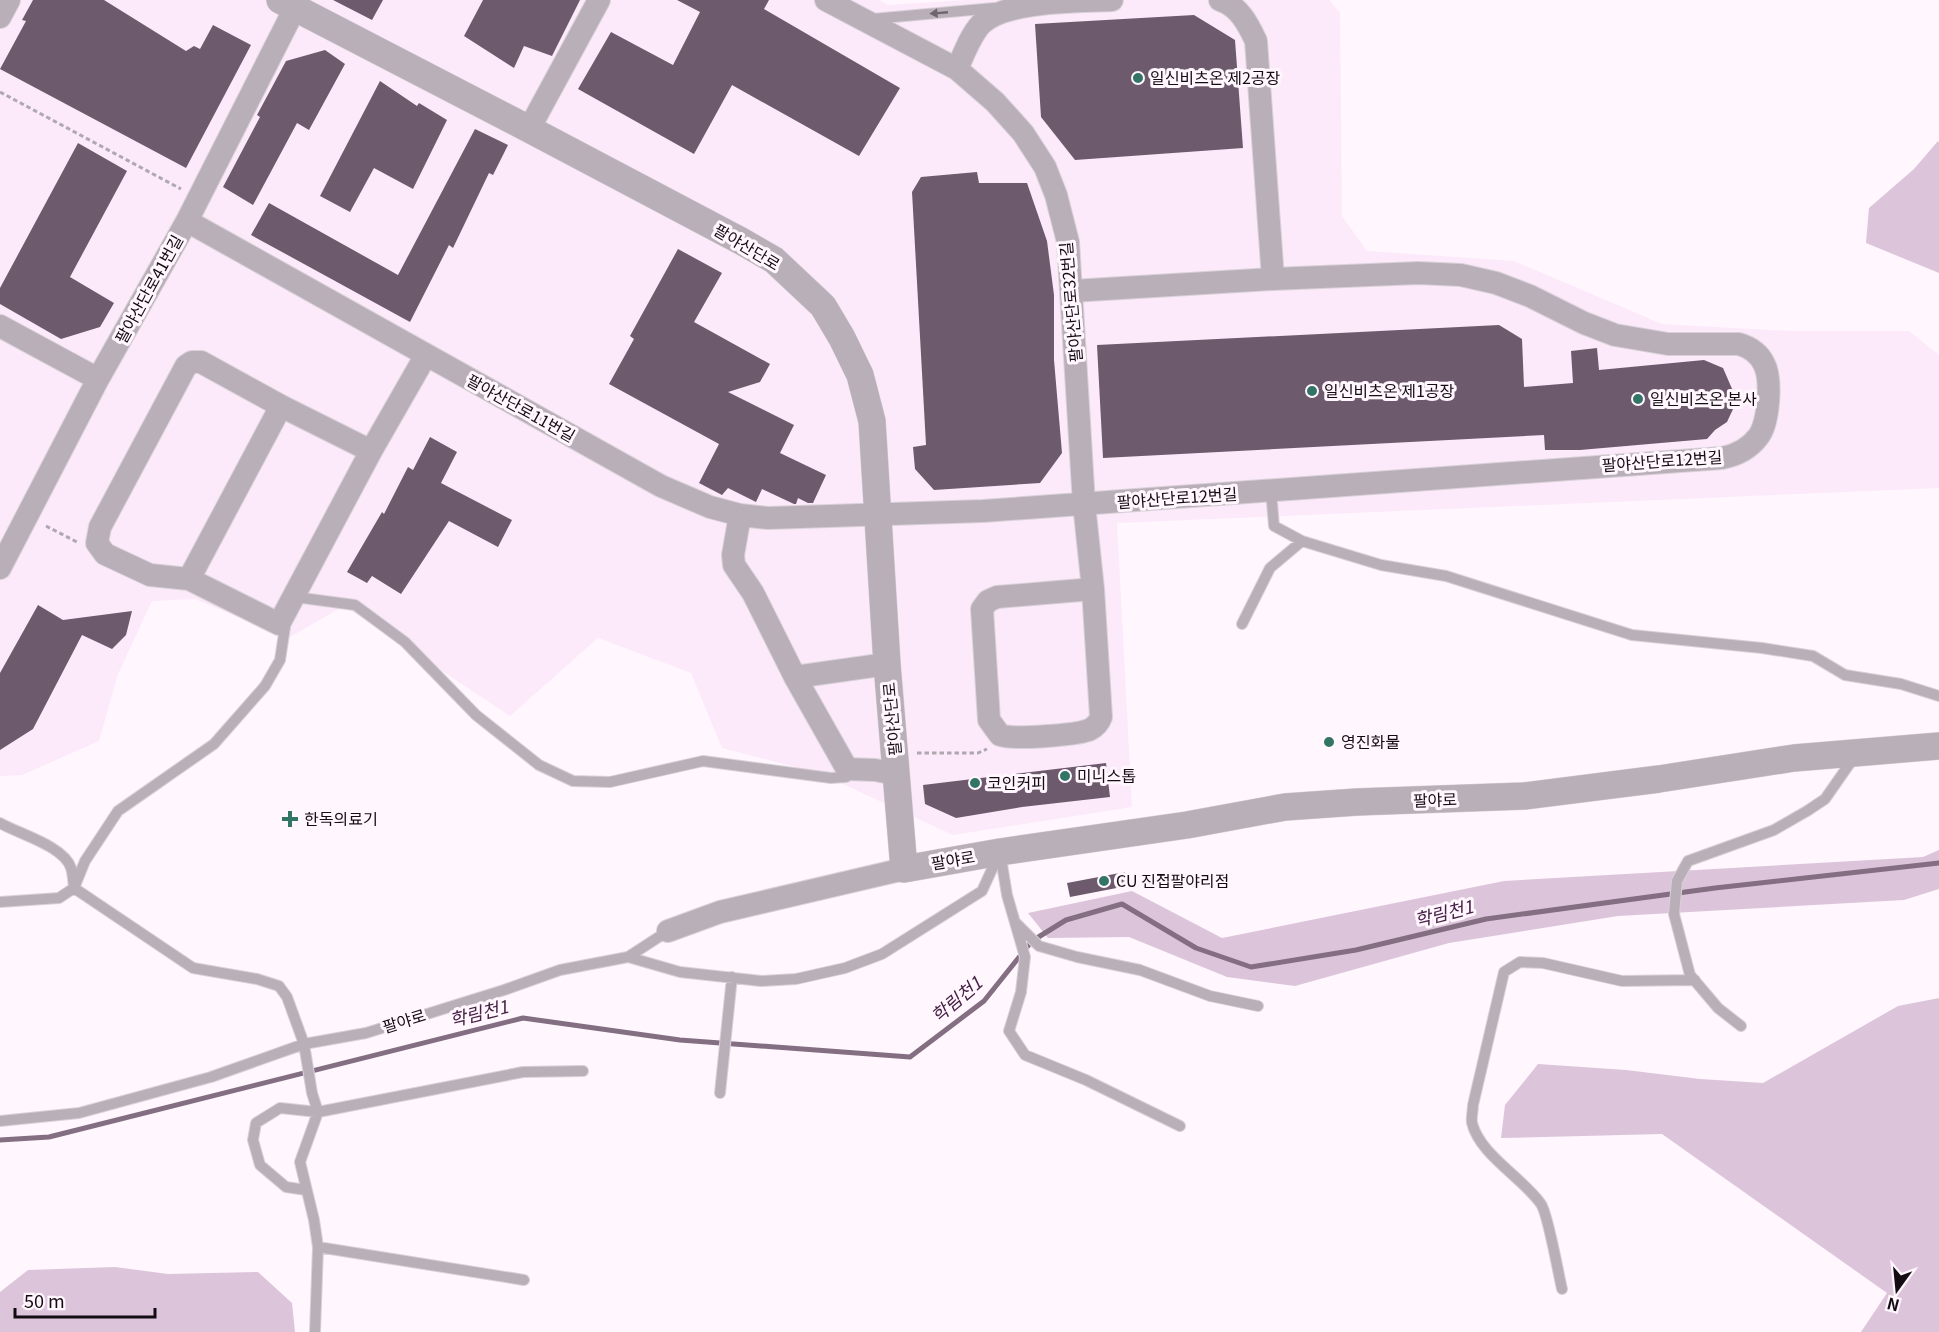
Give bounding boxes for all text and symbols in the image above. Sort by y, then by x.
one-way arrow [930,8,949,18]
place label: 일신비츠온 제2공장 [1150,65,1281,89]
marker: 일신비츠온 제2공장 [1131,71,1145,85]
street label: 팔야산단로 [710,217,785,276]
street label: 팔야산단로41번길 [108,230,188,347]
street label: 팔야산단로32번길 [1053,241,1087,363]
street label: 팔야산단로11번길 [463,367,580,447]
place label: 일신비츠온 제1공장 [1324,378,1455,402]
marker: 일신비츠온 제1공장 [1305,384,1319,398]
place label: 일신비츠온 본사 [1650,386,1757,410]
marker: 일신비츠온 본사 [1631,392,1645,406]
street label: 팔야산단로12번길 [1601,444,1723,476]
street label: 팔야산단로12번길 [1116,481,1238,513]
street label: 팔야산단로 [876,681,906,757]
place label: 영진화물 [1341,729,1400,753]
marker: 영진화물 [1322,735,1336,749]
place label: 미니스톱 [1077,763,1136,787]
marker: 미니스톱 [1058,769,1072,783]
place label: 코인커피 [987,770,1046,794]
marker: 코인커피 [968,776,982,790]
street label: 팔야로 [1412,786,1458,812]
place label: 한독의료기 [304,806,378,830]
marker: 한독의료기 [281,810,299,828]
street label: 팔야로 [929,843,977,875]
place label: CU 진접팔야리점 [1116,868,1229,892]
marker: CU 진접팔야리점 [1097,874,1111,888]
water label: 학림천1 [1411,892,1476,932]
water label: 학림천1 [925,969,987,1028]
water label: 학림천1 [446,992,511,1032]
street label: 팔야로 [379,1002,429,1038]
north arrow [1867,1260,1927,1320]
scale bar [15,1281,154,1319]
text: 50 m [24,1287,65,1313]
text: N [1884,1292,1902,1319]

